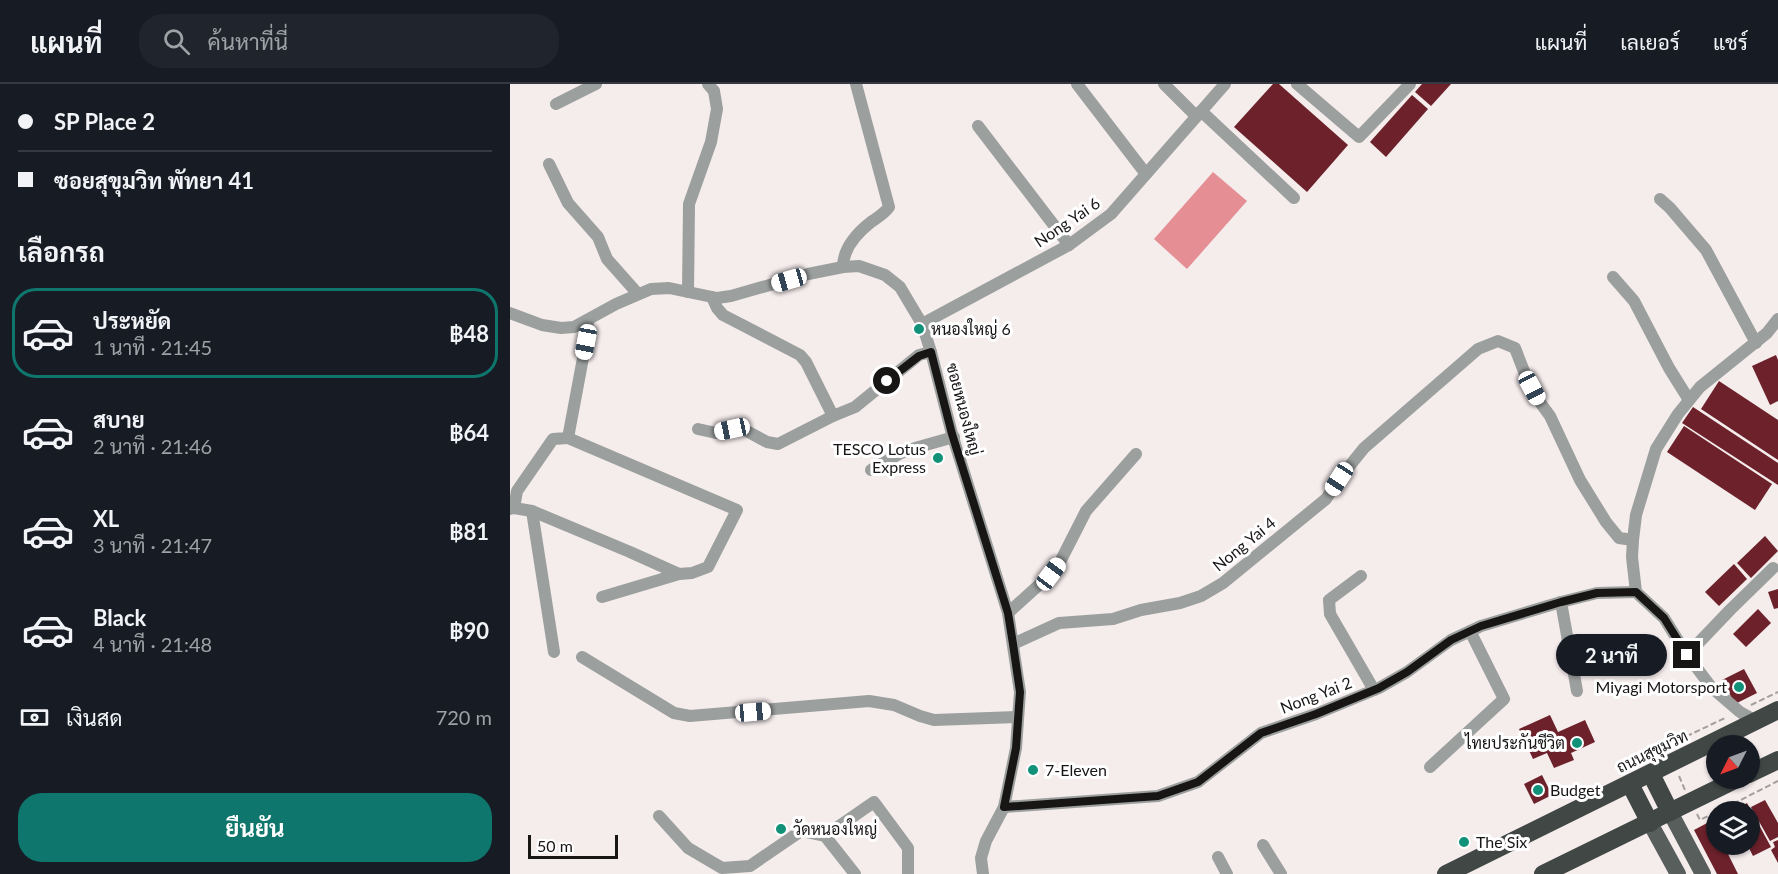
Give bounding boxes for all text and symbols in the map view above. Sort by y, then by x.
search box [139,14,559,68]
text: แผนที่ [30,25,103,59]
icon: search [160,25,193,58]
text: ค้นหาที่นี่ [208,28,288,55]
text: แผนที่ [1535,29,1587,54]
text: เลเยอร์ [1620,29,1680,54]
text: แชร์ [1713,29,1748,54]
text: SP Place 2 [54,108,155,135]
text: ซอยสุขุมวิท พัทยา 41 [54,167,254,194]
street label: Nong Yai 6 [1030,193,1103,250]
text: เลือกรถ [18,235,105,268]
car [769,266,809,294]
icon: car [21,306,75,360]
text: ประหยัด [93,307,171,334]
place label: หนองใหญ่ 6 [931,318,1011,339]
text: ฿48 [449,320,489,347]
marker: หนองใหญ่ 6 [912,322,926,336]
car [574,323,598,361]
text: 1 นาที · 21:45 [93,335,212,359]
street label: ซอยหนองใหญ่ [942,360,987,457]
route start [873,367,900,394]
car [1516,368,1548,408]
icon: car [21,405,75,459]
text: สบาย [93,406,145,433]
car [713,416,751,442]
text: ฿64 [449,419,489,446]
text: 2 นาที · 21:46 [93,434,212,458]
place label: TESCO Lotus Express [833,439,926,476]
marker: TESCO Lotus Express [931,451,945,465]
car [1322,459,1356,499]
icon: car [21,504,75,558]
text: XL [93,505,119,532]
street label: Nong Yai 4 [1209,513,1279,575]
text: ฿81 [449,518,489,545]
text: 3 นาที · 21:47 [93,533,212,557]
car [1033,554,1069,594]
icon: car [21,603,75,657]
text: Black [93,604,146,631]
text: ฿90 [449,617,489,644]
text: 4 นาที · 21:48 [93,632,212,656]
callout: 2 นาที [1555,634,1666,676]
route end [1673,641,1700,668]
text: 2 นาที [1585,643,1638,667]
street label: Nong Yai 2 [1277,672,1354,717]
place label: Miyagi Motorsport [1596,677,1727,696]
marker: Miyagi Motorsport [1732,680,1746,694]
icon: cash [18,701,51,734]
car [734,701,772,723]
text: เงินสด [66,704,123,731]
text: 720 m [436,705,492,729]
street label: ถนนสุขุมวิท [1613,725,1692,779]
place label: ไทยประกันชีวิต [1463,732,1565,752]
north arrow [1706,735,1760,789]
map controls [1706,735,1760,855]
marker: ไทยประกันชีวิต [1570,736,1584,750]
place label: 7-Eleven [1045,760,1107,779]
marker: 7-Eleven [1026,763,1040,777]
place label: Budget [1550,780,1601,799]
marker: Budget [1531,783,1545,797]
button: ยืนยัน [18,793,492,862]
button: layers [1706,801,1760,855]
place label: วัดหนองใหญ่ [793,818,877,839]
marker: วัดหนองใหญ่ [774,822,788,836]
scale bar [528,832,618,860]
place label: The Six [1476,832,1527,851]
marker: The Six [1457,835,1471,849]
text: 50 m [537,836,573,855]

